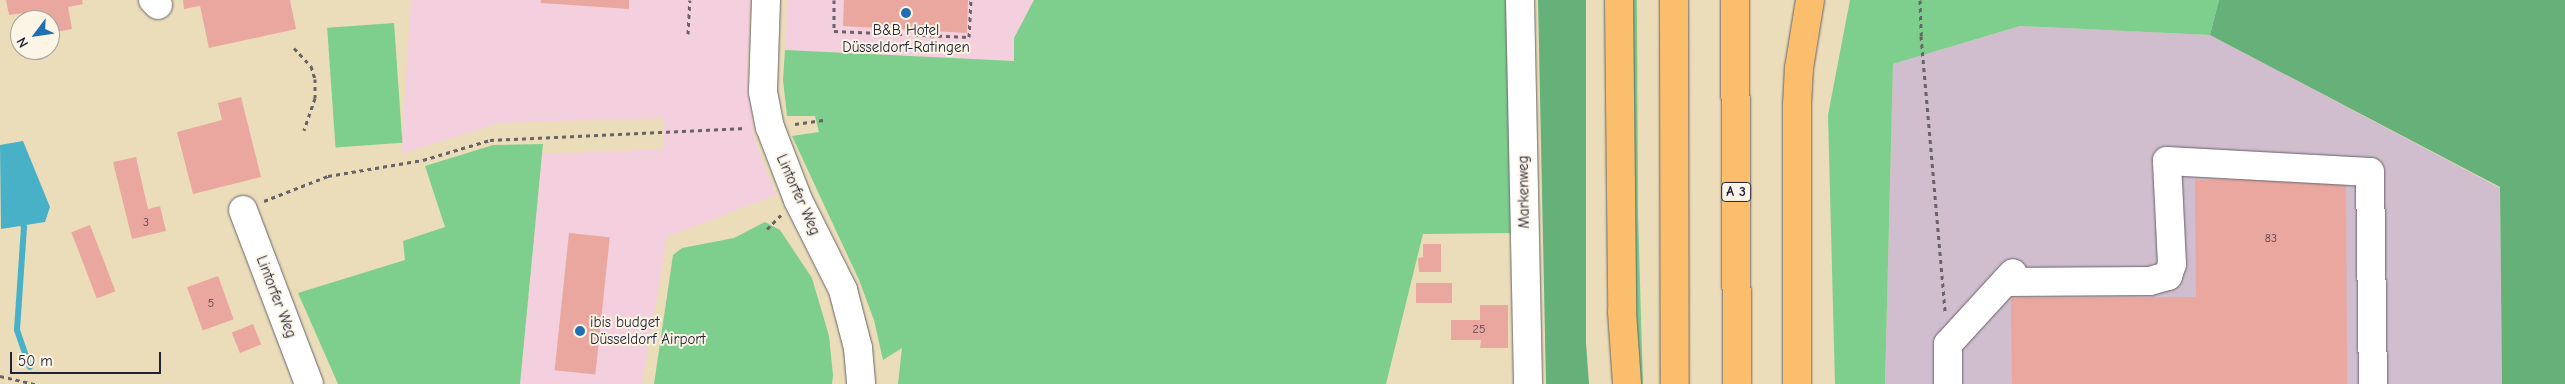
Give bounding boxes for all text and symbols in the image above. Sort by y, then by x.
marker: B&B Hotel Düsseldorf-Ratingen [900,7,912,19]
north arrow [10,10,60,60]
place label: B&B Hotel Düsseldorf-Ratingen [842,21,970,56]
text: N [13,34,32,51]
street label: Lintorfer Weg [772,152,824,238]
street label: Markenweg [1514,155,1534,229]
road number: A 3 [1721,180,1751,203]
house number: 3 [143,216,149,230]
house number: 83 [2265,232,2277,246]
street label: Lintorfer Weg [252,253,300,341]
house number: 5 [208,297,214,311]
place label: ibis budget Düsseldorf Airport [590,313,706,348]
house number: 25 [1473,323,1485,337]
marker: ibis budget Düsseldorf Airport [574,325,586,337]
scale bar [12,342,164,374]
text: 50 m [18,352,53,370]

